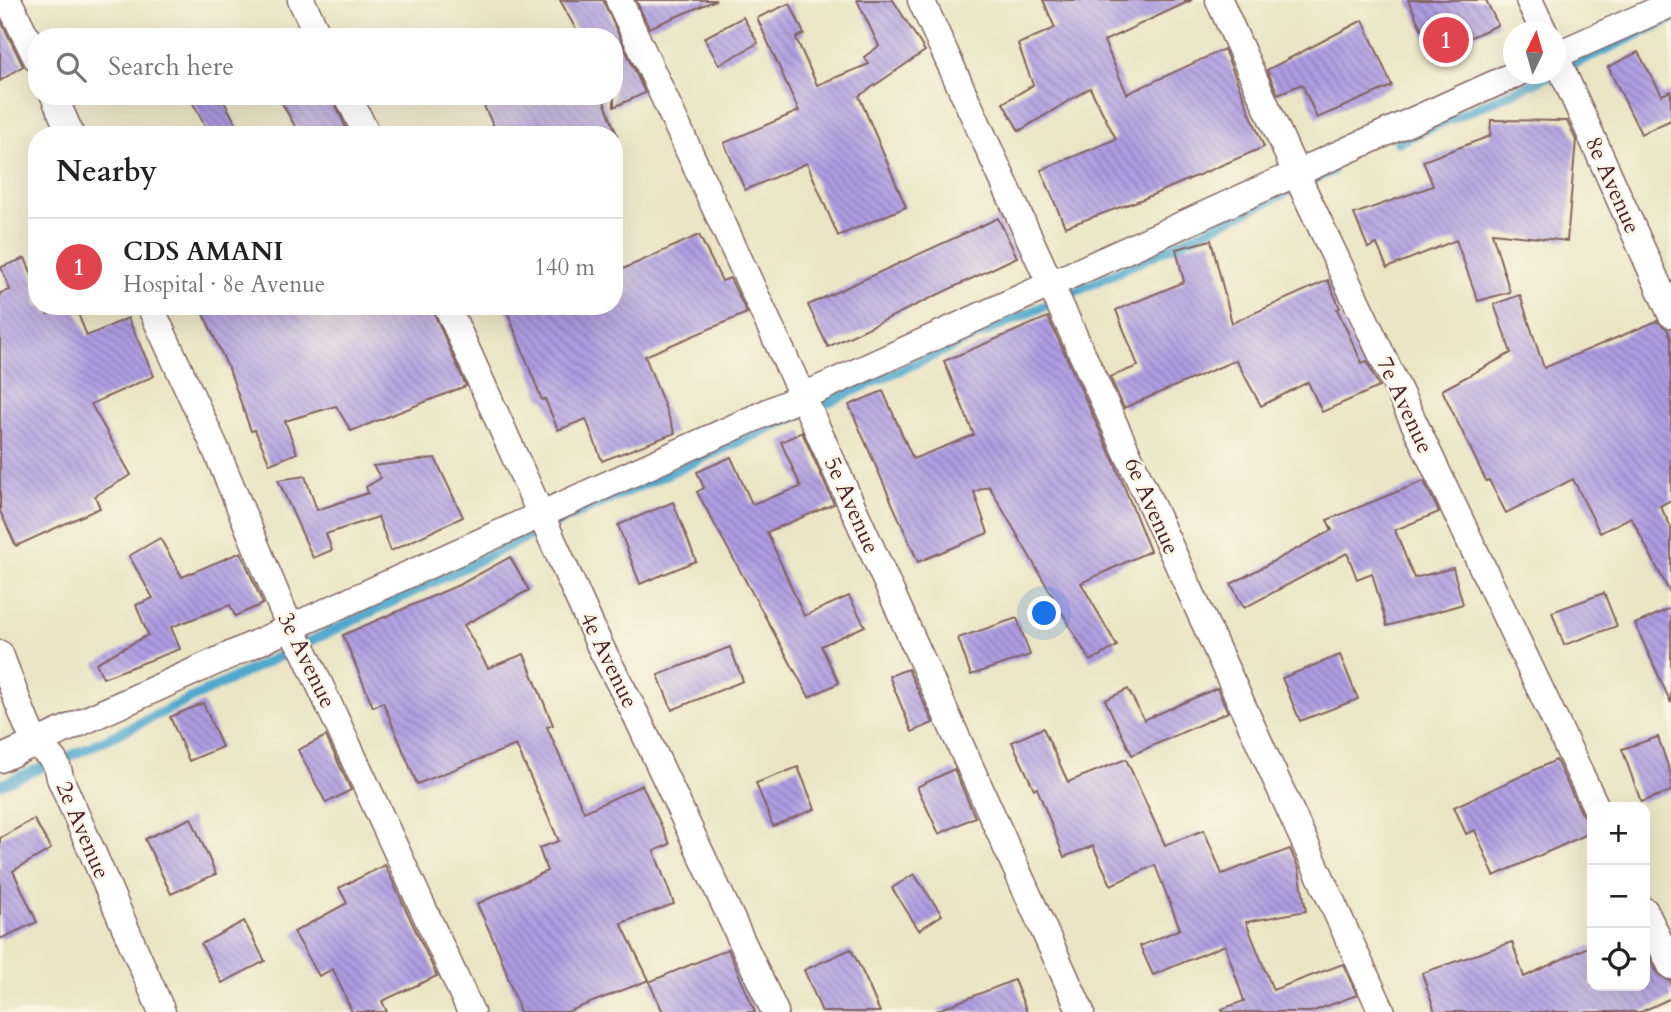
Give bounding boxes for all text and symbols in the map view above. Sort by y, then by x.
pin: 1 [1423,14,1469,66]
north arrow [1503,21,1566,84]
search box [28,28,623,105]
icon: search [52,48,90,86]
text: Search here [108,49,234,84]
street label: 8e Avenue [1578,132,1648,238]
text: Nearby [56,151,157,192]
text: CDS AMANI [123,234,283,269]
text: 1 [73,252,85,283]
text: 140 m [534,252,595,283]
text: Hospital · 8e Avenue [123,269,325,300]
street label: 7e Avenue [1369,352,1441,458]
street label: 5e Avenue [817,452,887,558]
street label: 6e Avenue [1117,453,1187,559]
your location [1027,596,1061,630]
street label: 3e Avenue [270,607,344,713]
street label: 4e Avenue [572,607,646,713]
street label: 2e Avenue [49,777,117,883]
map controls [1587,802,1650,991]
button: + [1587,802,1650,865]
button: − [1587,865,1650,928]
button: locate [1587,928,1650,991]

